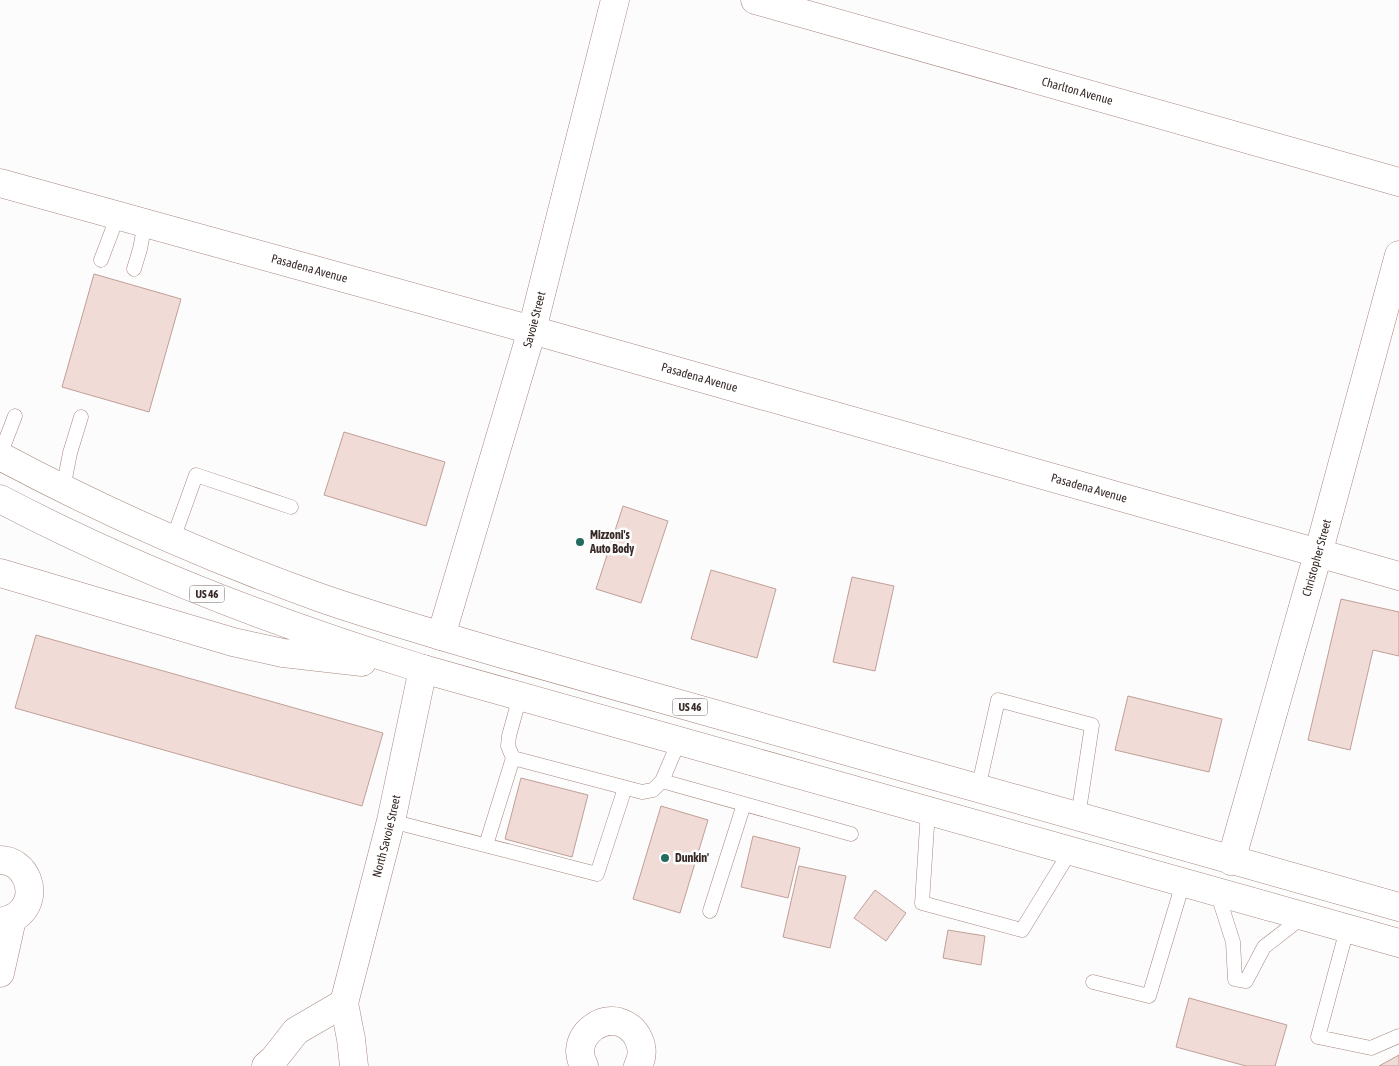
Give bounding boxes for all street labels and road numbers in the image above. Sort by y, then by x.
street label: Charlton Avenue [1040,74,1115,108]
street label: Pasadena Avenue [270,251,349,286]
street label: Savoie Street [520,290,549,349]
street label: Pasadena Avenue [660,360,739,395]
street label: Pasadena Avenue [1049,471,1129,506]
street label: Christopher Street [1299,517,1334,598]
road number: US 46 [190,586,224,602]
road number: US 46 [672,699,708,716]
street label: North Savoie Street [370,793,403,879]

